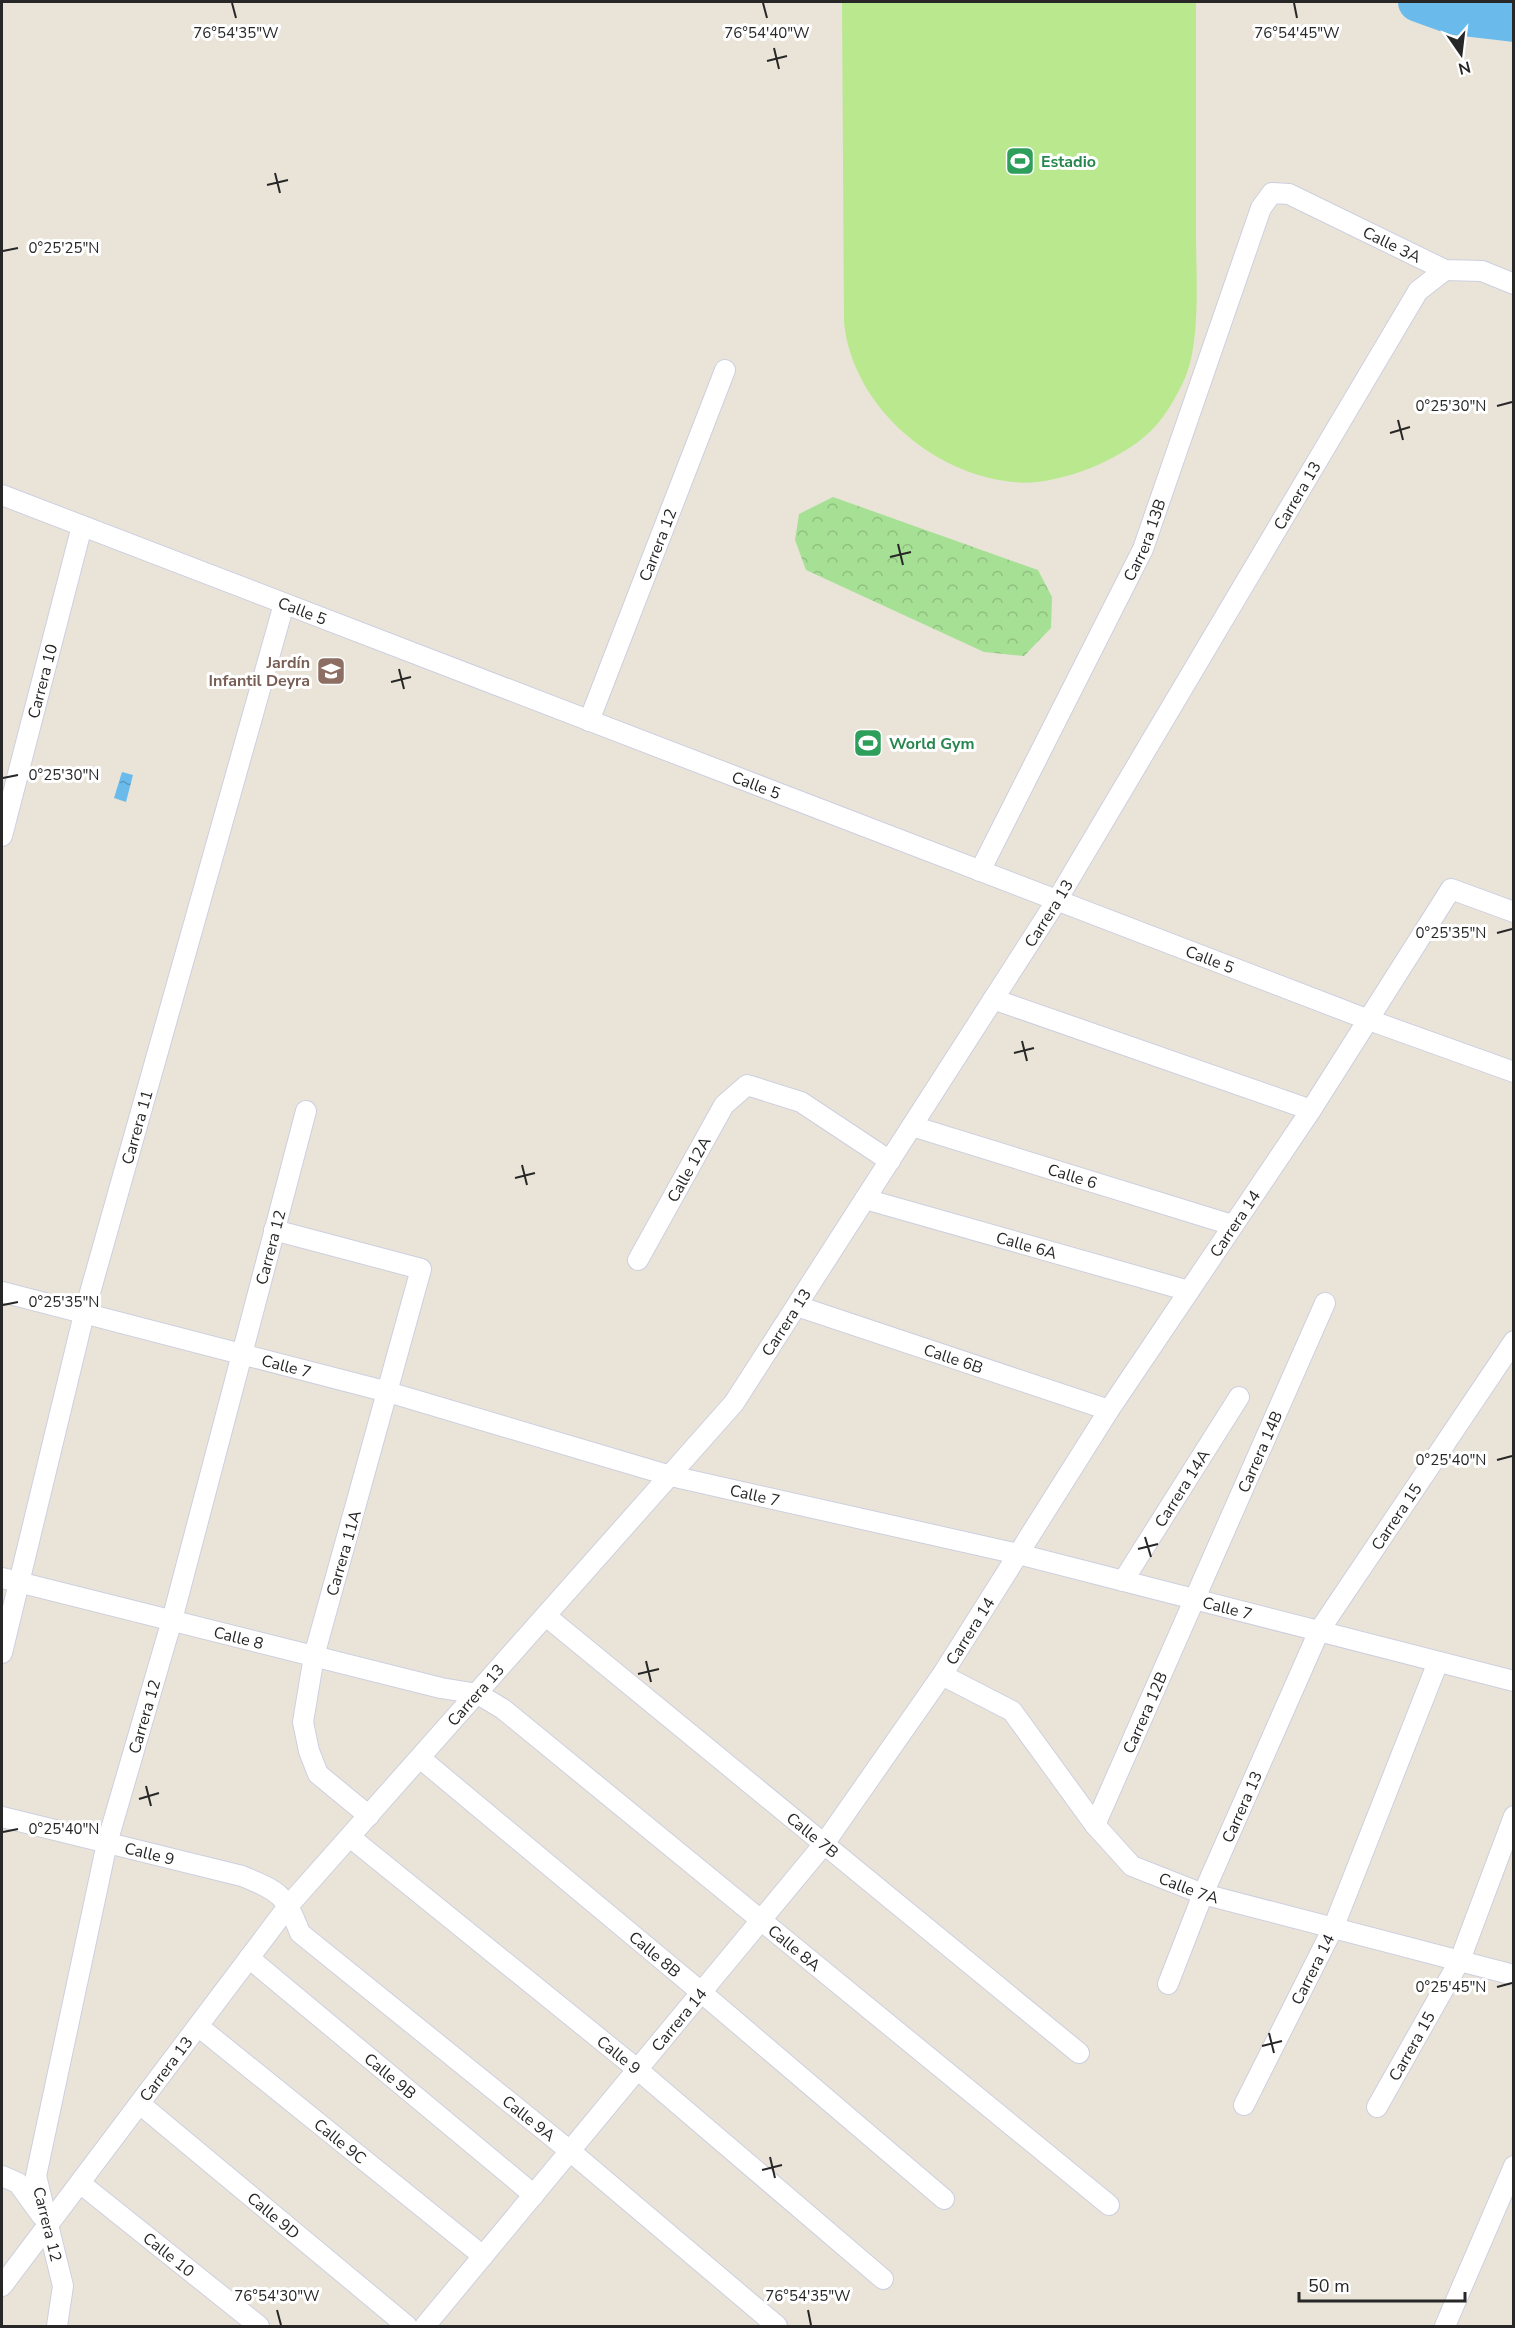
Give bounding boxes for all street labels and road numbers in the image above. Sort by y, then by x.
street label: Calle 3A [1359,222,1425,269]
street label: Carrera 13 [1269,457,1327,534]
street label: Carrera 13B [1118,496,1172,585]
street label: Carrera 12 [634,506,682,585]
street label: Calle 5 [275,592,330,631]
street label: Carrera 10 [23,642,63,721]
street label: Calle 5 [728,766,784,805]
street label: Carrera 13 [1020,875,1079,952]
street label: Calle 5 [1182,941,1237,979]
street label: Carrera 11 [117,1088,159,1167]
street label: Calle 12A [662,1132,717,1206]
street label: Calle 6 [1045,1159,1100,1195]
street label: Carrera 14 [1205,1186,1266,1262]
street label: Carrera 12 [251,1208,291,1287]
street label: Calle 6A [993,1227,1060,1265]
street label: Carrera 13 [757,1285,817,1361]
street label: Calle 6B [921,1339,986,1379]
street label: Calle 7 [259,1350,314,1384]
street label: Carrera 14B [1233,1408,1288,1496]
street label: Carrera 14A [1150,1445,1215,1532]
street label: Carrera 15 [1366,1479,1427,1555]
street label: Calle 7 [728,1480,782,1512]
street label: Carrera 11A [321,1508,367,1599]
street label: Calle 7 [1200,1592,1255,1626]
street label: Carrera 14 [941,1593,1001,1670]
street label: Calle 8 [211,1621,266,1655]
street label: Carrera 13 [443,1660,510,1731]
street label: Carrera 12B [1118,1669,1173,1757]
street label: Carrera 12 [124,1677,166,1756]
street label: Carrera 13 [1217,1768,1268,1846]
street label: Calle 7B [781,1808,843,1864]
street label: Calle 9 [122,1838,177,1871]
street label: Calle 7A [1155,1868,1221,1910]
street label: Calle 8A [763,1920,825,1977]
street label: Calle 8B [624,1926,685,1983]
street label: Carrera 14 [1286,1930,1340,2009]
street label: Carrera 14 [647,1983,713,2056]
street label: Carrera 15 [1384,2008,1441,2085]
street label: Calle 9 [592,2031,645,2080]
street label: Carrera 13 [135,2032,198,2106]
street label: Calle 9B [359,2048,421,2105]
street label: Calle 9A [497,2091,560,2147]
street label: Calle 9C [309,2114,371,2170]
street label: Carrera 12 [27,2185,67,2264]
street label: Calle 9D [242,2188,304,2244]
street label: Calle 10 [138,2228,199,2282]

